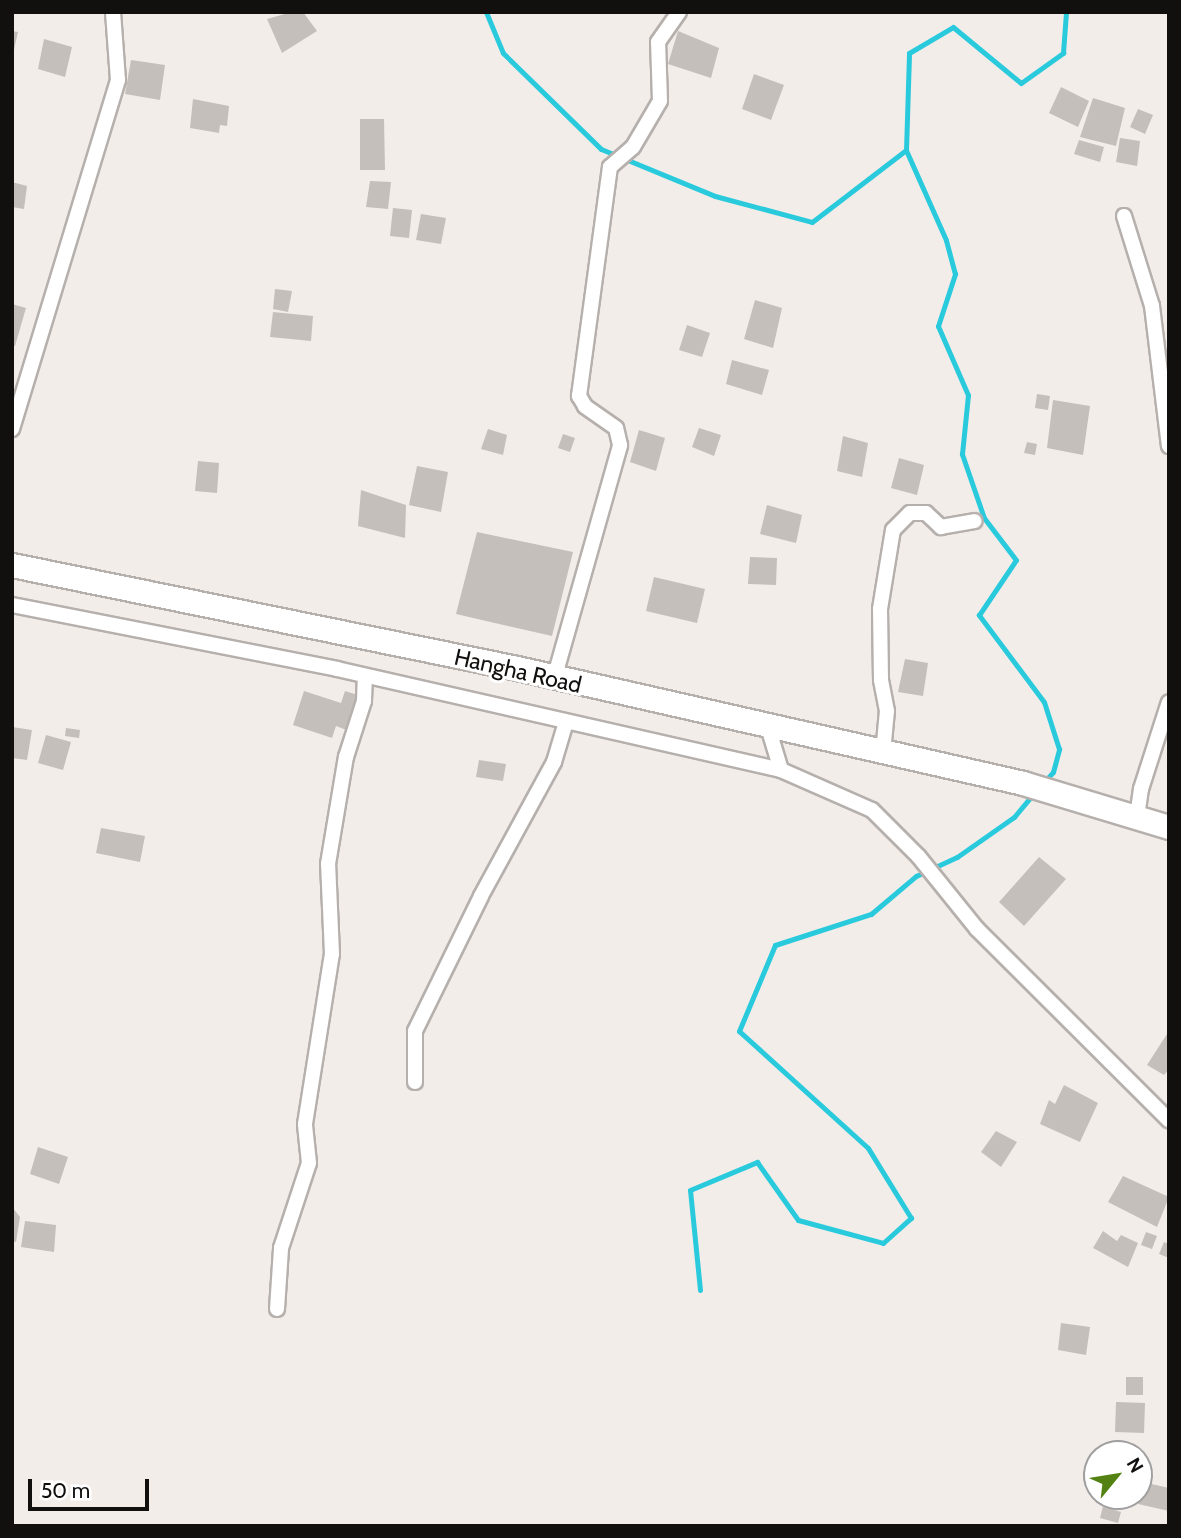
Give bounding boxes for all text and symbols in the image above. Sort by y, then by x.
street label: Hangha Road [452,643,584,699]
north arrow [1083,1440,1153,1510]
text: N [1122,1454,1148,1477]
scale bar [32,1464,152,1508]
text: 50 m [41,1478,90,1503]

